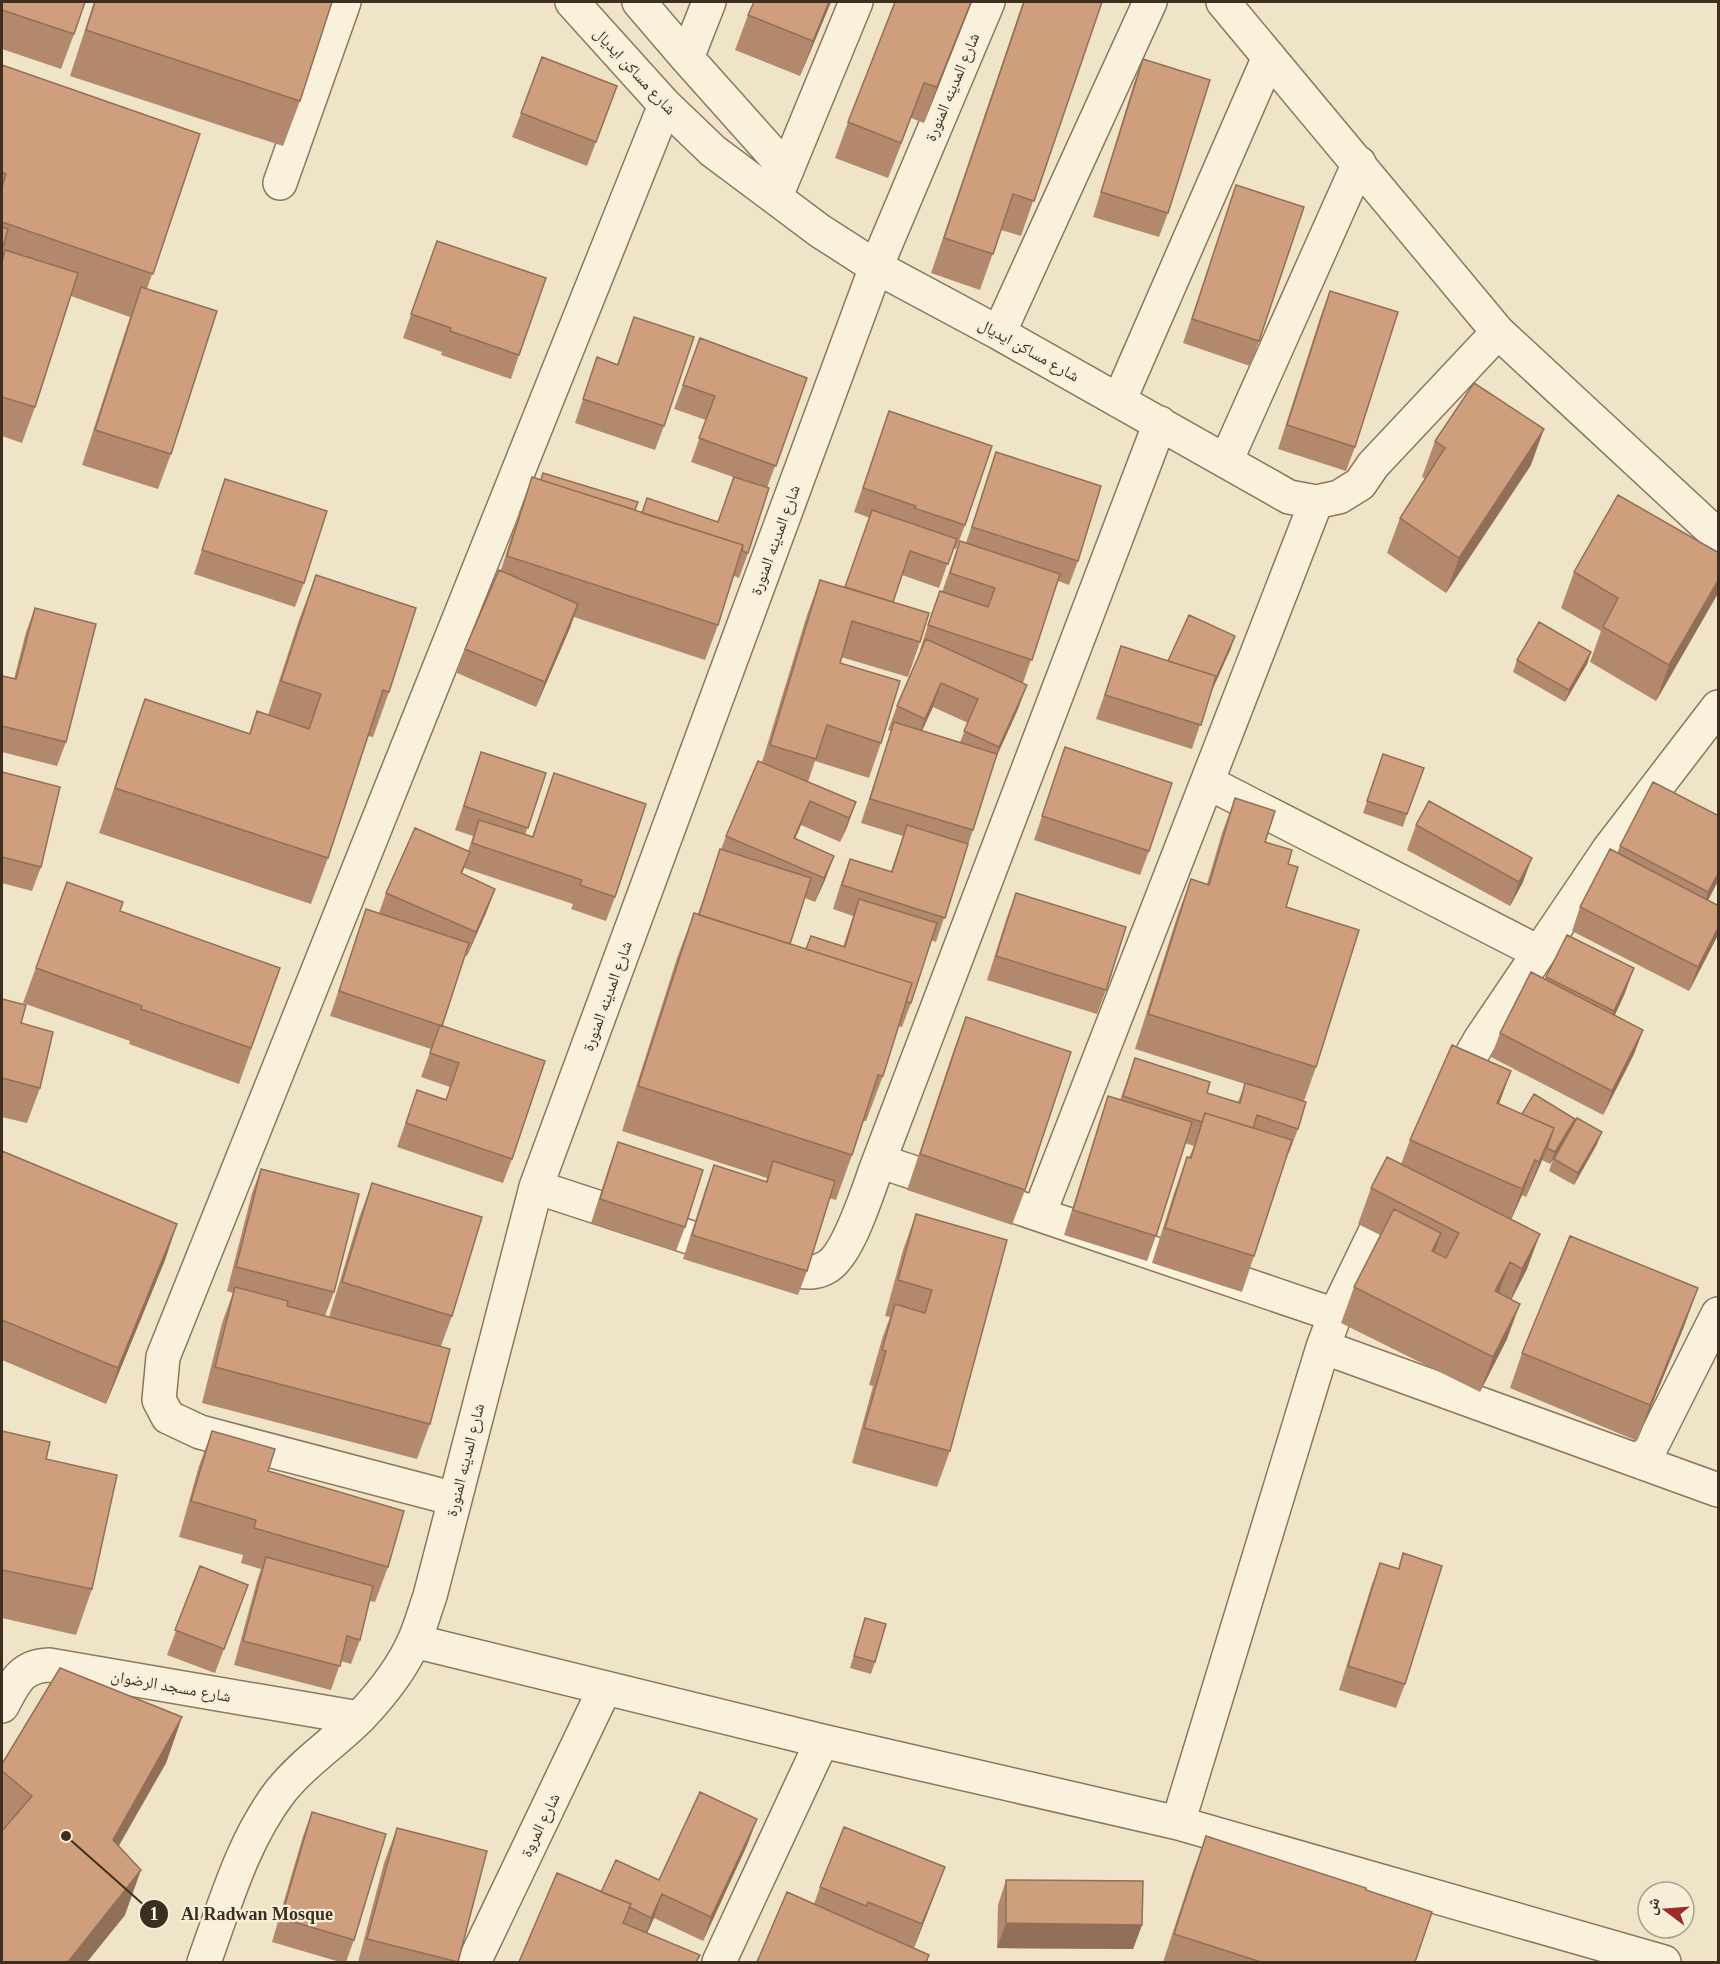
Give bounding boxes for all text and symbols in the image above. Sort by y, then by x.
street label: شارع مساكن ايديال [589,24,680,119]
street label: شارع المدينه المنورة [922,30,984,144]
street label: شارع مساكن ايديال [975,315,1082,386]
street label: شارع المدينه المنورة [747,483,805,598]
street label: شارع المدينه المنورة [579,939,637,1054]
street label: شارع المدينه المنورة [443,1402,489,1519]
street label: شارع مسجد الرضوان [109,1667,232,1707]
street label: شارع المروة [517,1790,564,1860]
north arrow [1636,1880,1696,1940]
text: ش [1642,1895,1664,1917]
callout: Al Radwan Mosque [139,1896,345,1932]
text: 1 [150,1904,159,1924]
text: Al Radwan Mosque [181,1904,333,1924]

